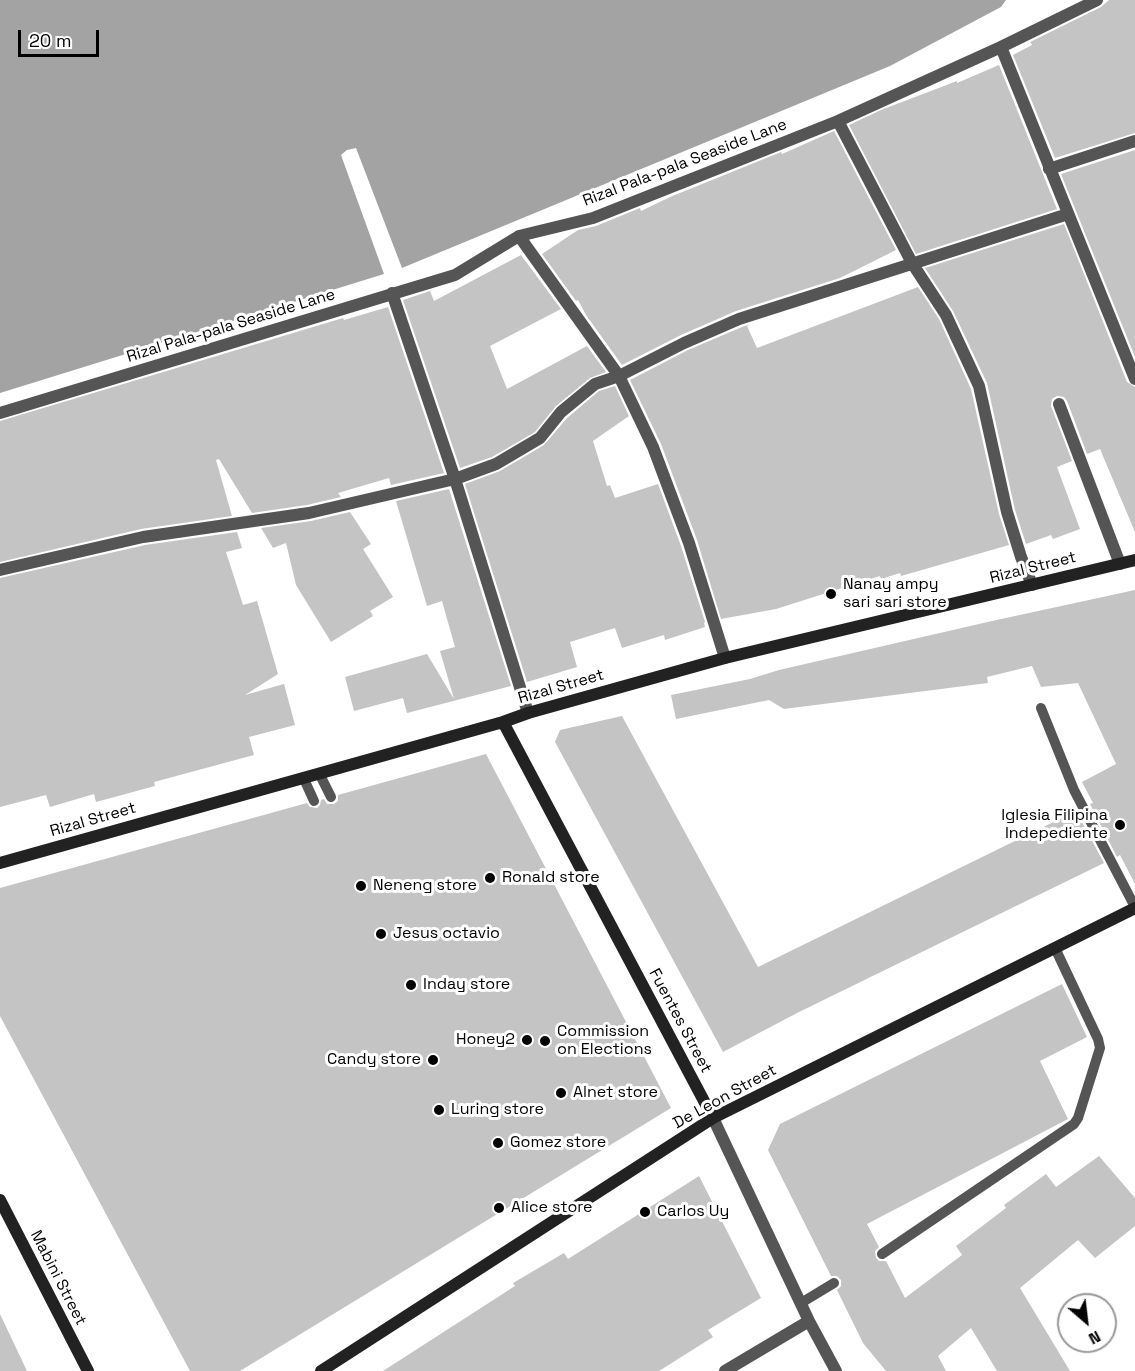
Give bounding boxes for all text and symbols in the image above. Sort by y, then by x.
scale bar [21,18,102,56]
text: 20 m [29,29,72,52]
street label: Rizal Pala-pala Seaside Lane [580,115,790,211]
street label: Rizal Pala-pala Seaside Lane [124,285,338,367]
street label: Rizal Street [988,548,1078,588]
place label: Nanay ampy sari sari store [843,575,947,613]
marker: Nanay ampy sari sari store [824,587,838,601]
street label: Rizal Street [516,666,606,708]
street label: Rizal Street [48,799,138,841]
place label: Iglesia Filipina Indepediente [1001,806,1108,844]
marker: Iglesia Filipina Indepediente [1113,818,1127,832]
place label: Ronald store [502,868,600,888]
marker: Ronald store [483,871,497,885]
place label: Neneng store [373,876,477,896]
marker: Neneng store [354,879,368,893]
place label: Jesus octavio [393,924,500,944]
marker: Jesus octavio [374,927,388,941]
street label: Fuentes Street [644,966,716,1076]
place label: Inday store [423,975,510,995]
marker: Inday store [404,978,418,992]
place label: Commission on Elections [557,1022,652,1060]
place label: Honey2 [456,1030,515,1050]
marker: Honey2 [520,1033,534,1047]
marker: Commission on Elections [538,1034,552,1048]
place label: Candy store [327,1050,421,1070]
marker: Candy store [426,1053,440,1067]
street label: De Leon Street [670,1061,780,1133]
place label: Alnet store [573,1083,658,1103]
marker: Alnet store [554,1086,568,1100]
place label: Luring store [451,1100,544,1120]
marker: Luring store [432,1103,446,1117]
place label: Gomez store [510,1133,606,1153]
marker: Gomez store [491,1136,505,1150]
place label: Alice store [511,1198,592,1218]
marker: Alice store [492,1201,506,1215]
place label: Carlos Uy [657,1202,729,1222]
marker: Carlos Uy [638,1205,652,1219]
street label: Mabini Street [26,1227,90,1329]
north arrow [1057,1293,1117,1353]
text: N [1085,1326,1104,1349]

